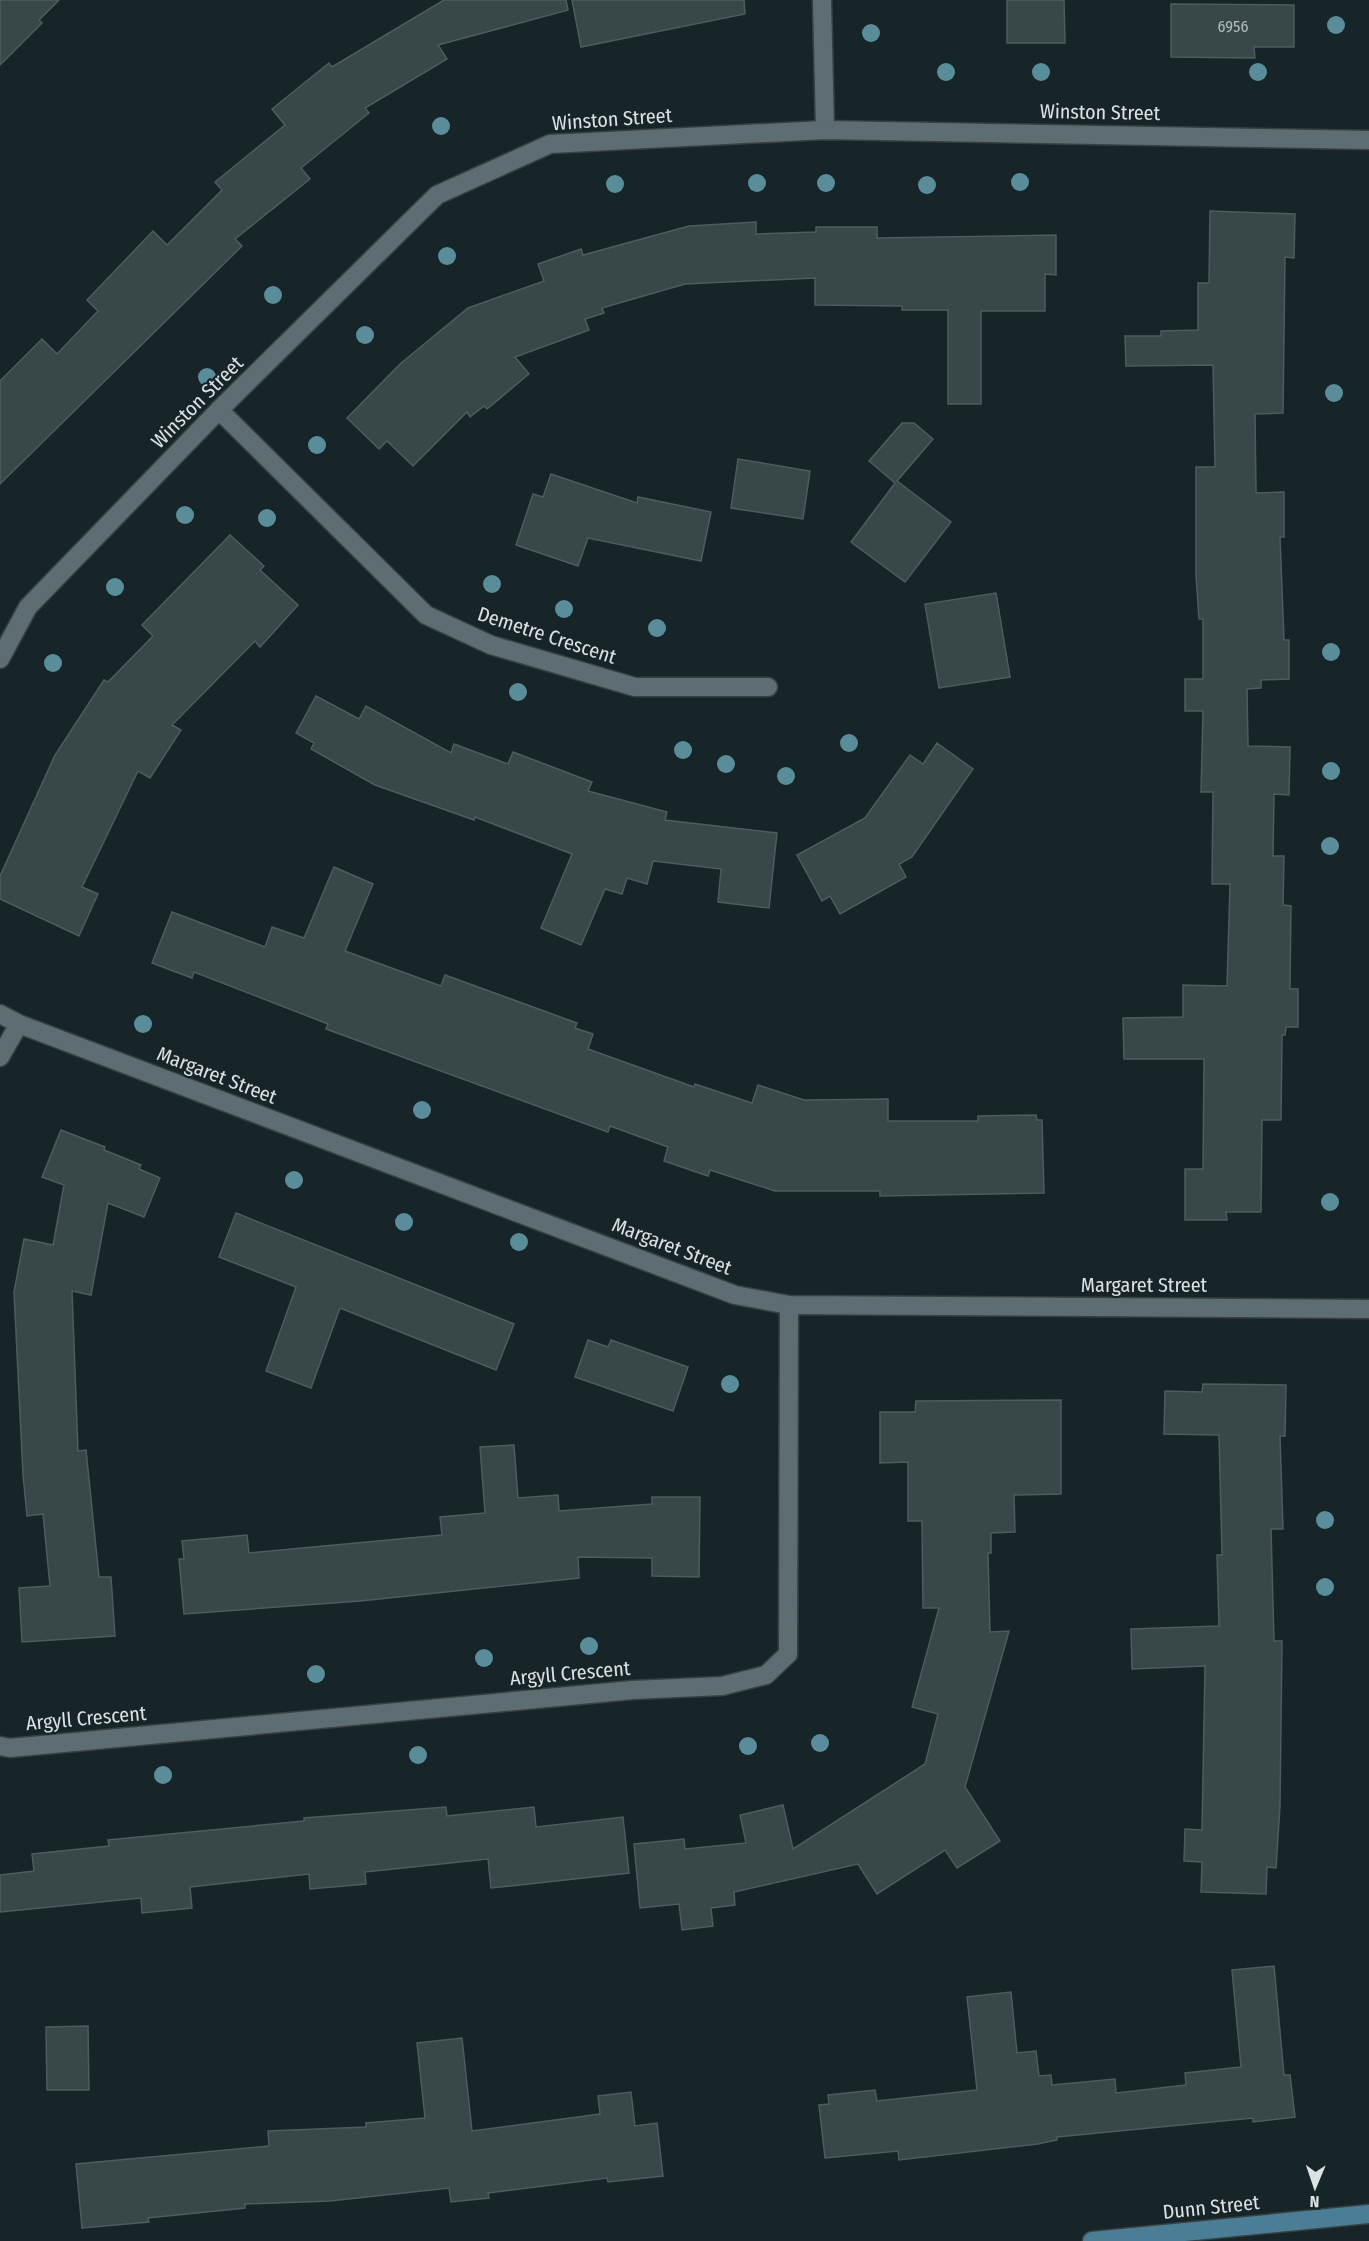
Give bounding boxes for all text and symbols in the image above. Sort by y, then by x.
house number: 6956 [1218,17,1248,36]
street label: Winston Street [1040,99,1161,125]
street label: Winston Street [551,103,673,135]
street label: Winston Street [146,351,248,453]
street label: Demetre Crescent [475,601,620,669]
street label: Margaret Street [154,1041,281,1109]
street label: Margaret Street [609,1212,736,1280]
street label: Margaret Street [1081,1273,1208,1297]
street label: Argyll Crescent [509,1656,632,1690]
street label: Argyll Crescent [25,1701,148,1735]
north arrow [1285,2157,1345,2217]
street label: Dunn Street [1161,2190,1261,2224]
text: N [1309,2192,1320,2211]

